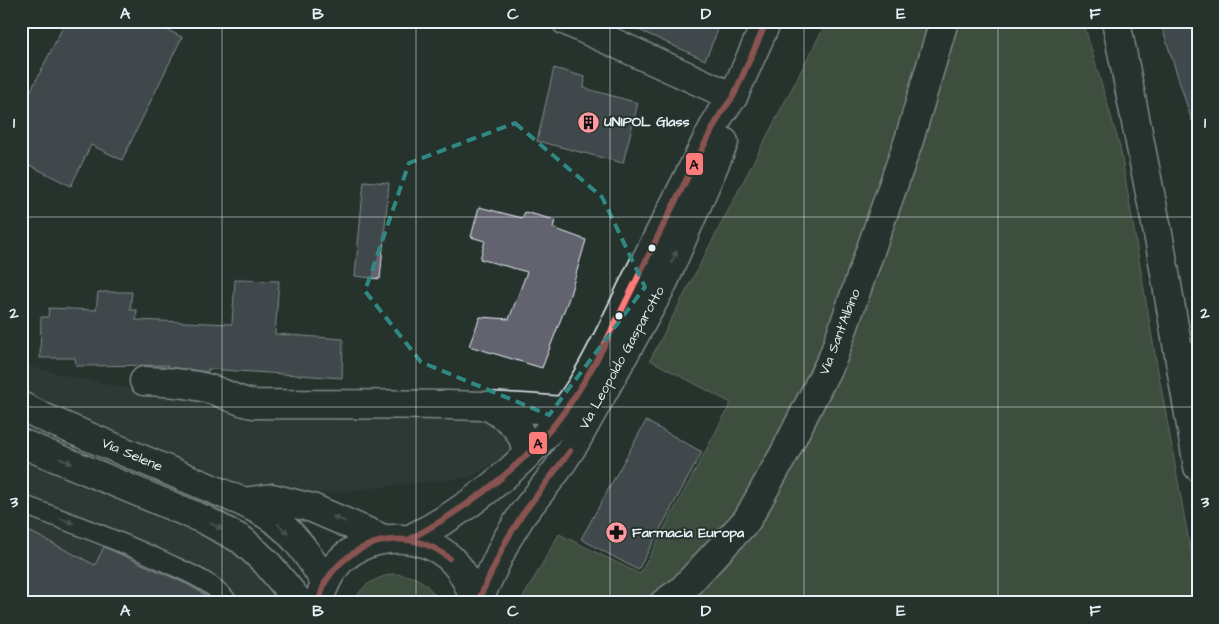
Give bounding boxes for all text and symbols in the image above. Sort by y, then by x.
text: A [120,3,131,25]
text: B [312,3,324,25]
text: C [507,3,519,25]
text: D [701,3,712,25]
text: E [896,3,906,25]
text: F [1089,3,1101,25]
building icon: UNIPOL Glass [576,110,600,134]
text: 1 [13,112,16,134]
place label: UNIPOL Glass [604,112,689,132]
text: 1 [1204,112,1207,134]
line badge: A [685,152,704,176]
text: A [690,155,700,175]
unlabelled marker [647,243,657,253]
one-way arrow [671,250,679,264]
street label: Via Leopoldo Gasparotto [574,283,670,433]
street label: Via Sant'Albino [814,286,866,378]
text: 2 [8,302,19,324]
text: 2 [1199,302,1210,324]
unlabelled marker [614,311,624,321]
line badge: A [528,431,548,455]
street label: Via Selene [98,433,166,477]
text: A [534,434,544,454]
one-way arrow [59,458,73,466]
text: 3 [9,491,19,513]
text: 3 [1200,491,1210,513]
one-way arrow [331,515,346,523]
one-way arrow [60,517,75,525]
pharmacy icon: Farmacia Europa [604,521,628,545]
one-way arrow [208,522,223,530]
one-way arrow [277,523,289,535]
place label: Farmacia Europa [632,523,745,543]
text: A [120,600,131,622]
text: B [312,600,324,622]
text: C [507,600,519,622]
text: D [701,600,712,622]
text: E [896,600,906,622]
text: F [1089,600,1101,622]

